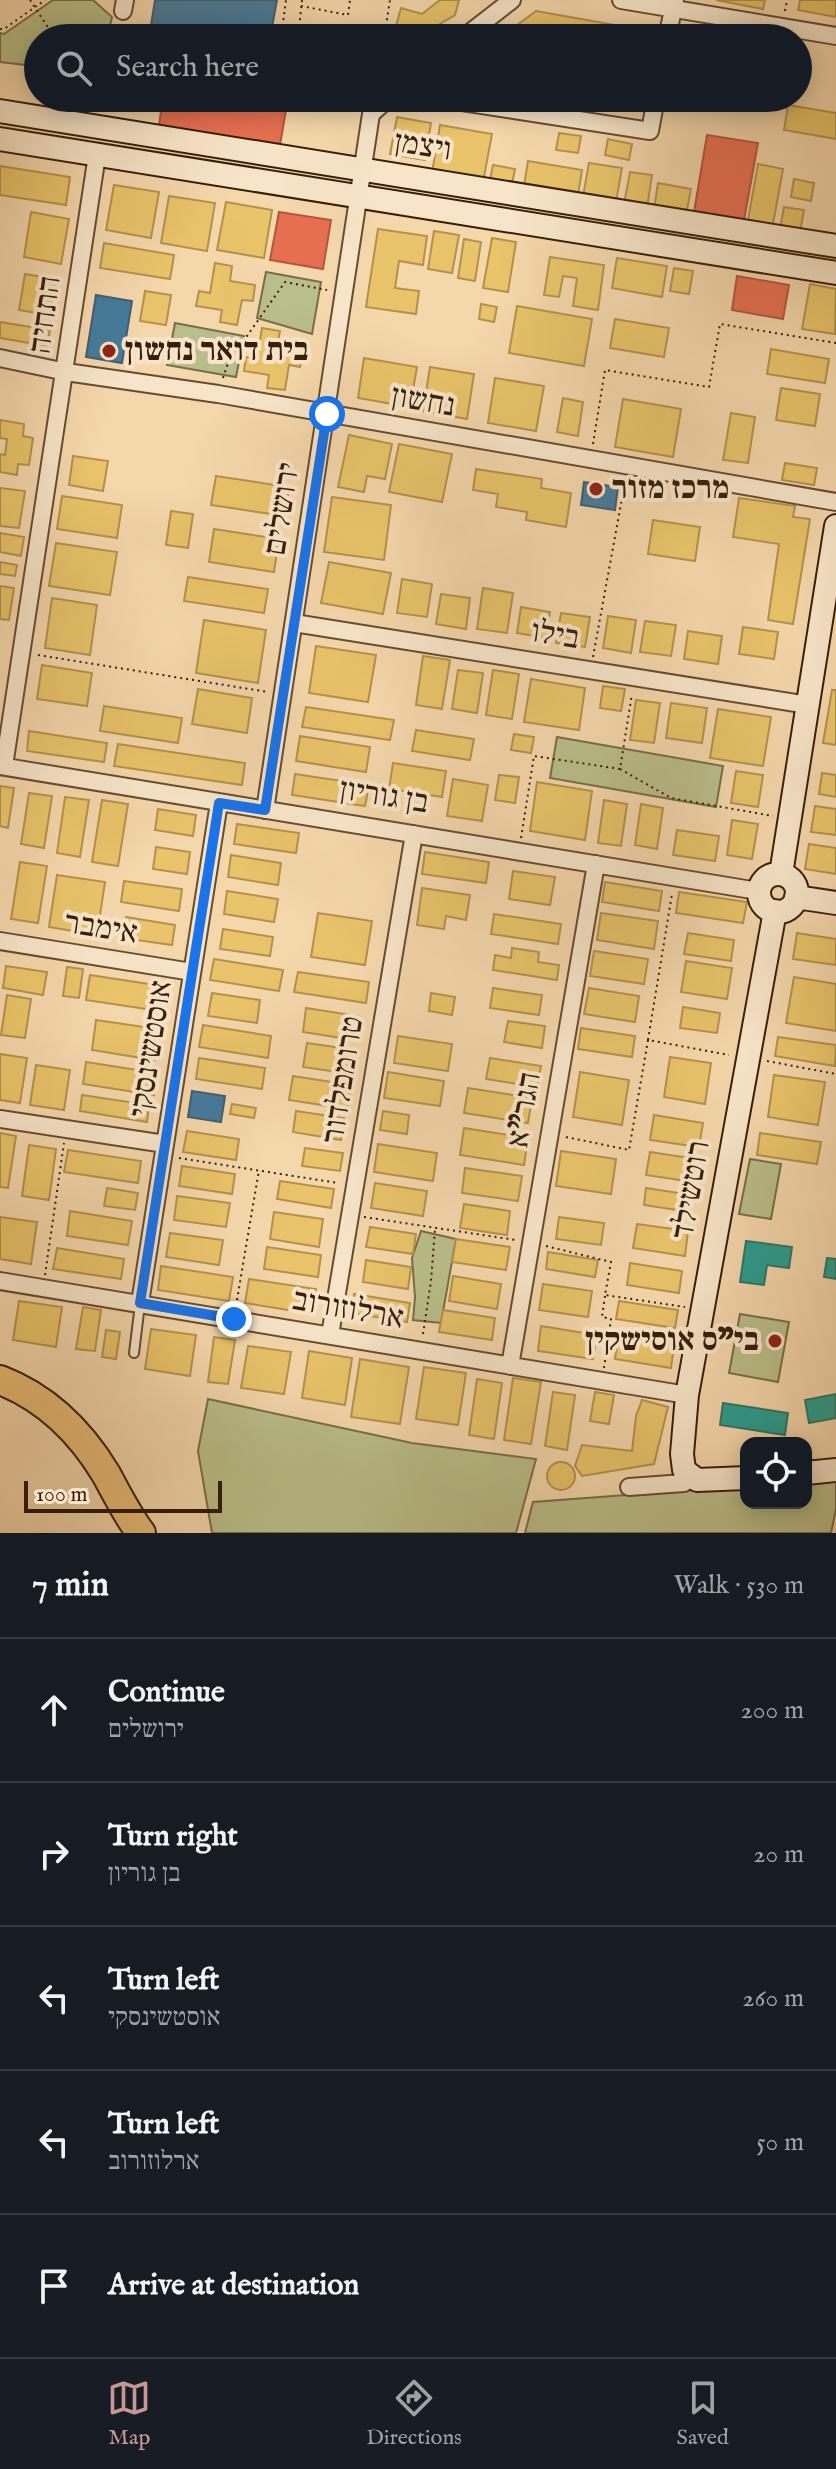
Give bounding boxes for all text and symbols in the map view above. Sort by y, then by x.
search box [24,24,812,112]
icon: search [52,46,96,90]
text: Search here [116,49,259,87]
street label: ויצמן [391,122,455,172]
street label: התחיה [20,273,72,357]
place label: בית דואר נחשון [125,331,309,372]
marker: בית דואר נחשון [100,342,118,360]
street label: נחשון [388,376,458,428]
route start [309,396,345,432]
street label: ירושלים [255,460,311,558]
place label: מרכז מזור [612,469,729,510]
marker: מרכז מזור [587,480,605,498]
street label: בילו [528,612,582,660]
street label: בן גוריון [337,770,431,824]
street label: אימבר [61,903,141,955]
street label: אוסטשינסקי [121,977,183,1121]
street label: טרומפלדור [314,1013,374,1147]
street label: הגר"א [498,1069,552,1151]
street label: רוטשילד [663,1137,721,1243]
street label: ארלוזורוב [289,1280,407,1340]
route end [216,1301,252,1337]
place label: בי"ס אוסישקין [585,1321,759,1362]
marker: בי"ס אוסישקין [766,1332,784,1350]
map controls [740,1437,812,1509]
button: locate [740,1437,812,1509]
scale bar [24,1477,222,1513]
text: 100 m [36,1481,88,1509]
text: 7 min [32,1564,109,1607]
text: Walk · 530 m [674,1569,804,1602]
text: Continue [108,1674,225,1712]
icon: ahead [32,1688,76,1732]
text: 200 m [740,1694,804,1727]
text: ירושלים [108,1713,184,1746]
text: Turn right [108,1818,238,1856]
icon: right [32,1832,76,1876]
text: 20 m [753,1838,804,1871]
text: בן גוריון [108,1857,181,1890]
text: Turn left [108,1962,219,2000]
icon: left [32,1976,76,2020]
text: 260 m [742,1982,804,2015]
text: אוסטשינסקי [108,2001,221,2034]
text: Turn left [108,2106,219,2144]
icon: left [32,2120,76,2164]
text: 50 m [756,2126,804,2159]
text: ארלוזורוב [108,2145,200,2178]
icon: arrive [32,2264,76,2308]
text: Arrive at destination [108,2267,359,2305]
tab: Map [107,2376,151,2452]
tab: Directions [366,2376,462,2452]
tab: Saved [677,2376,729,2452]

